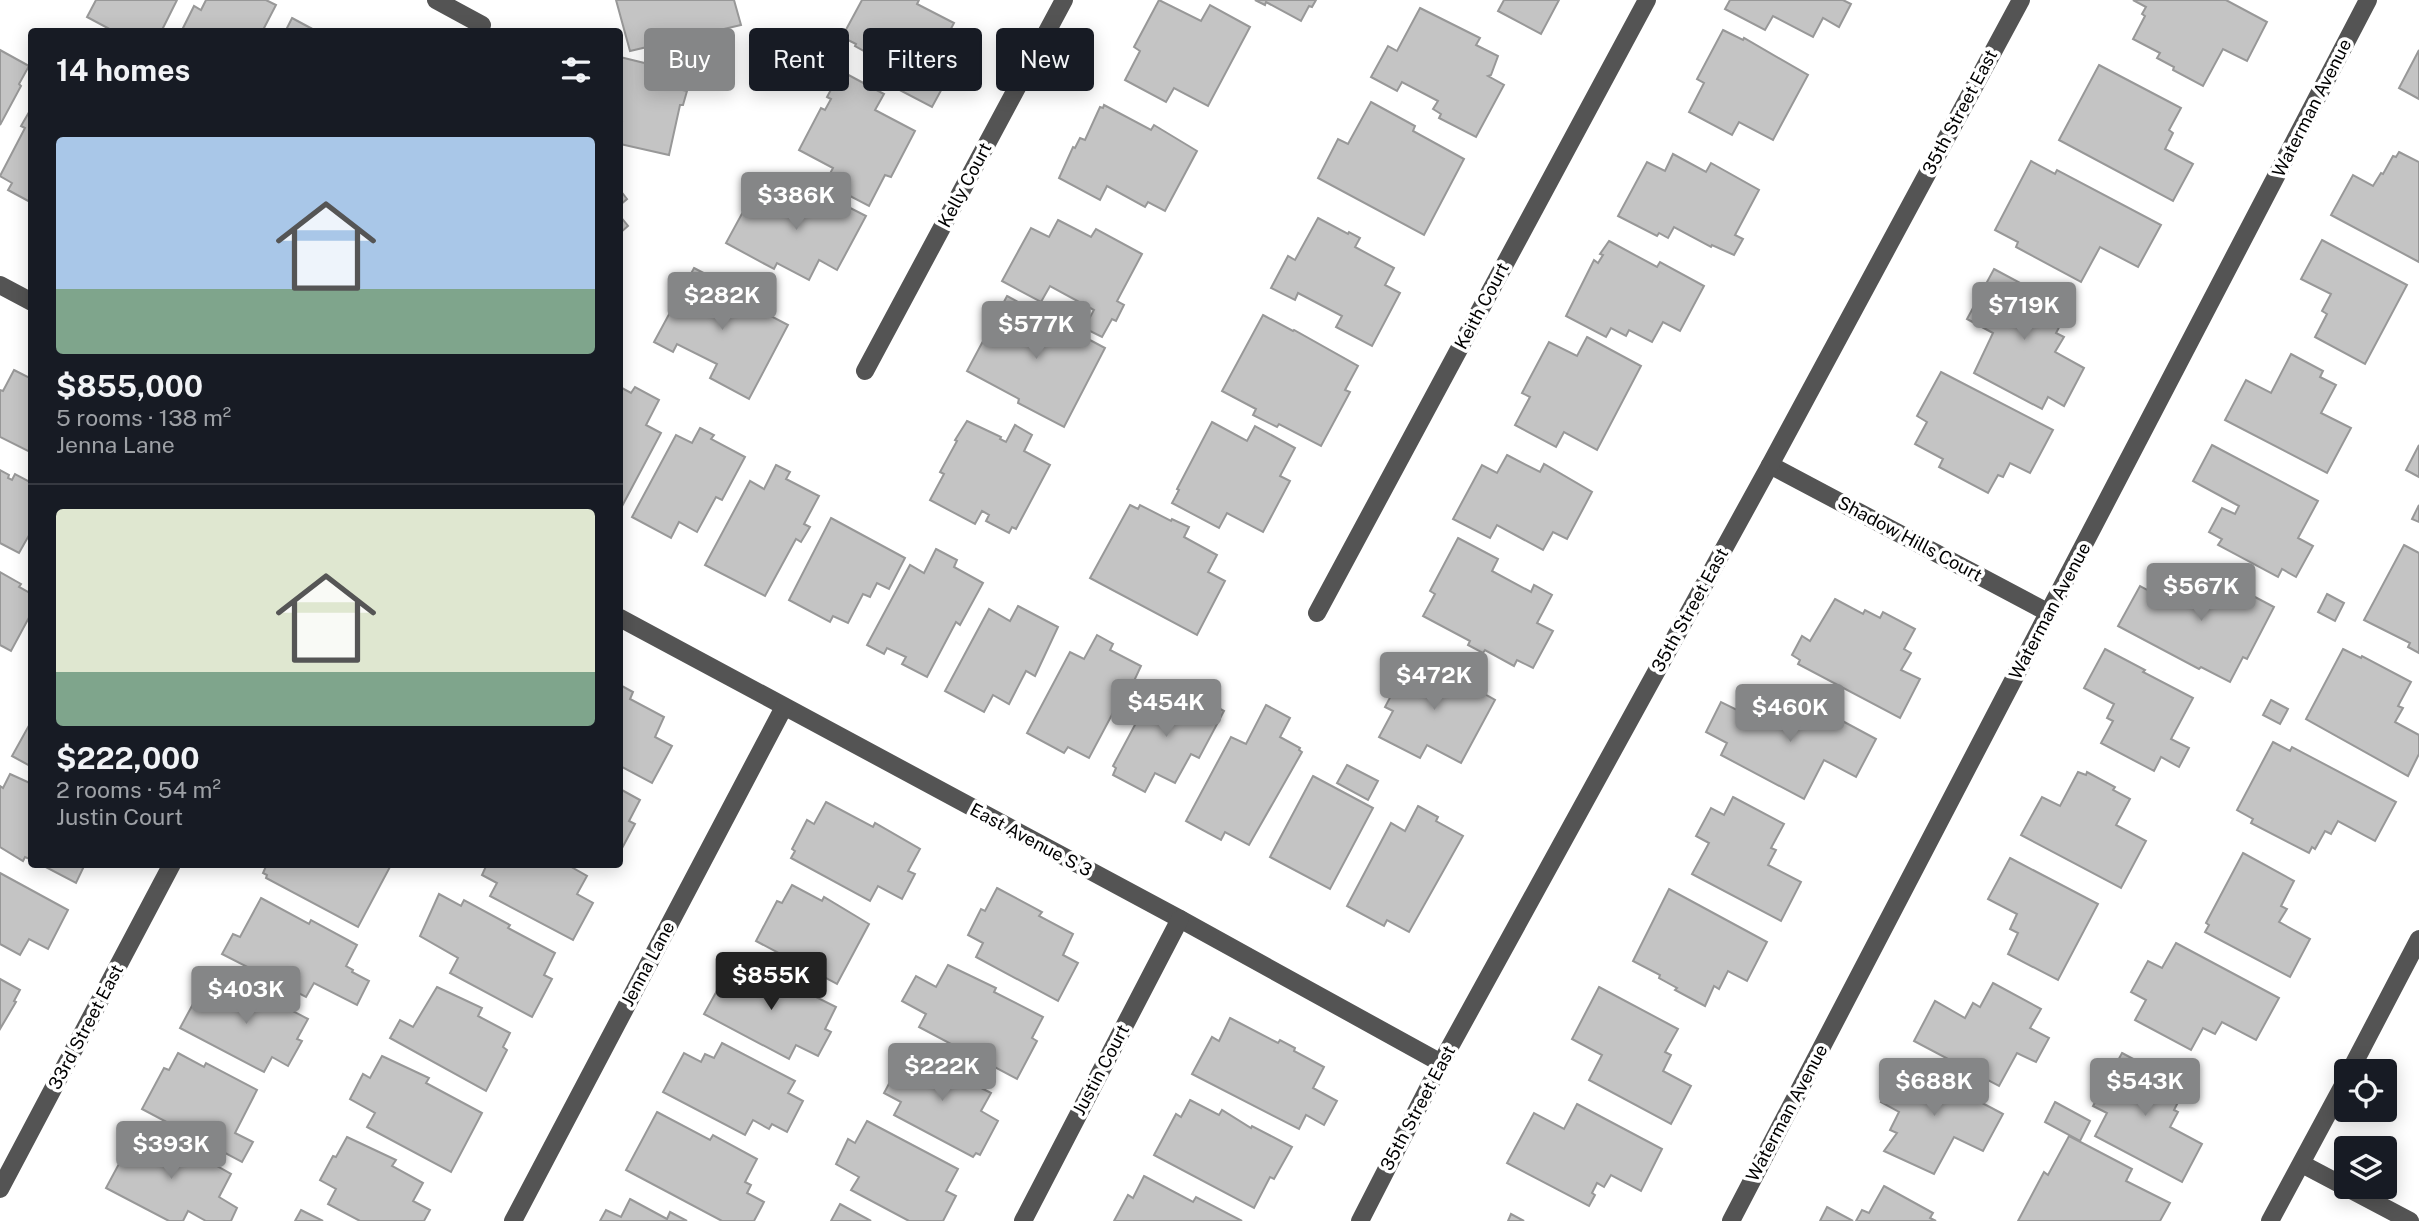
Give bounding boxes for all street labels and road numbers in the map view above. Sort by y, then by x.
street label: Waterman Avenue [2268,35,2355,180]
street label: 35th Street East [1918,46,2001,178]
street label: Kelly Court [933,139,996,231]
street label: Keith Court [1450,259,1513,353]
street label: Shadow Hills Court [1834,492,1986,586]
street label: Waterman Avenue [2005,539,2095,683]
street label: 35th Street East [1647,544,1732,675]
street label: East Avenue S 3 [967,799,1096,881]
street label: Jenna Lane [616,918,679,1010]
street label: 33rd Street East [44,961,127,1093]
street label: Justin Court [1068,1021,1133,1119]
street label: Waterman Avenue [1742,1041,1832,1185]
street label: 35th Street East [1376,1042,1459,1174]

